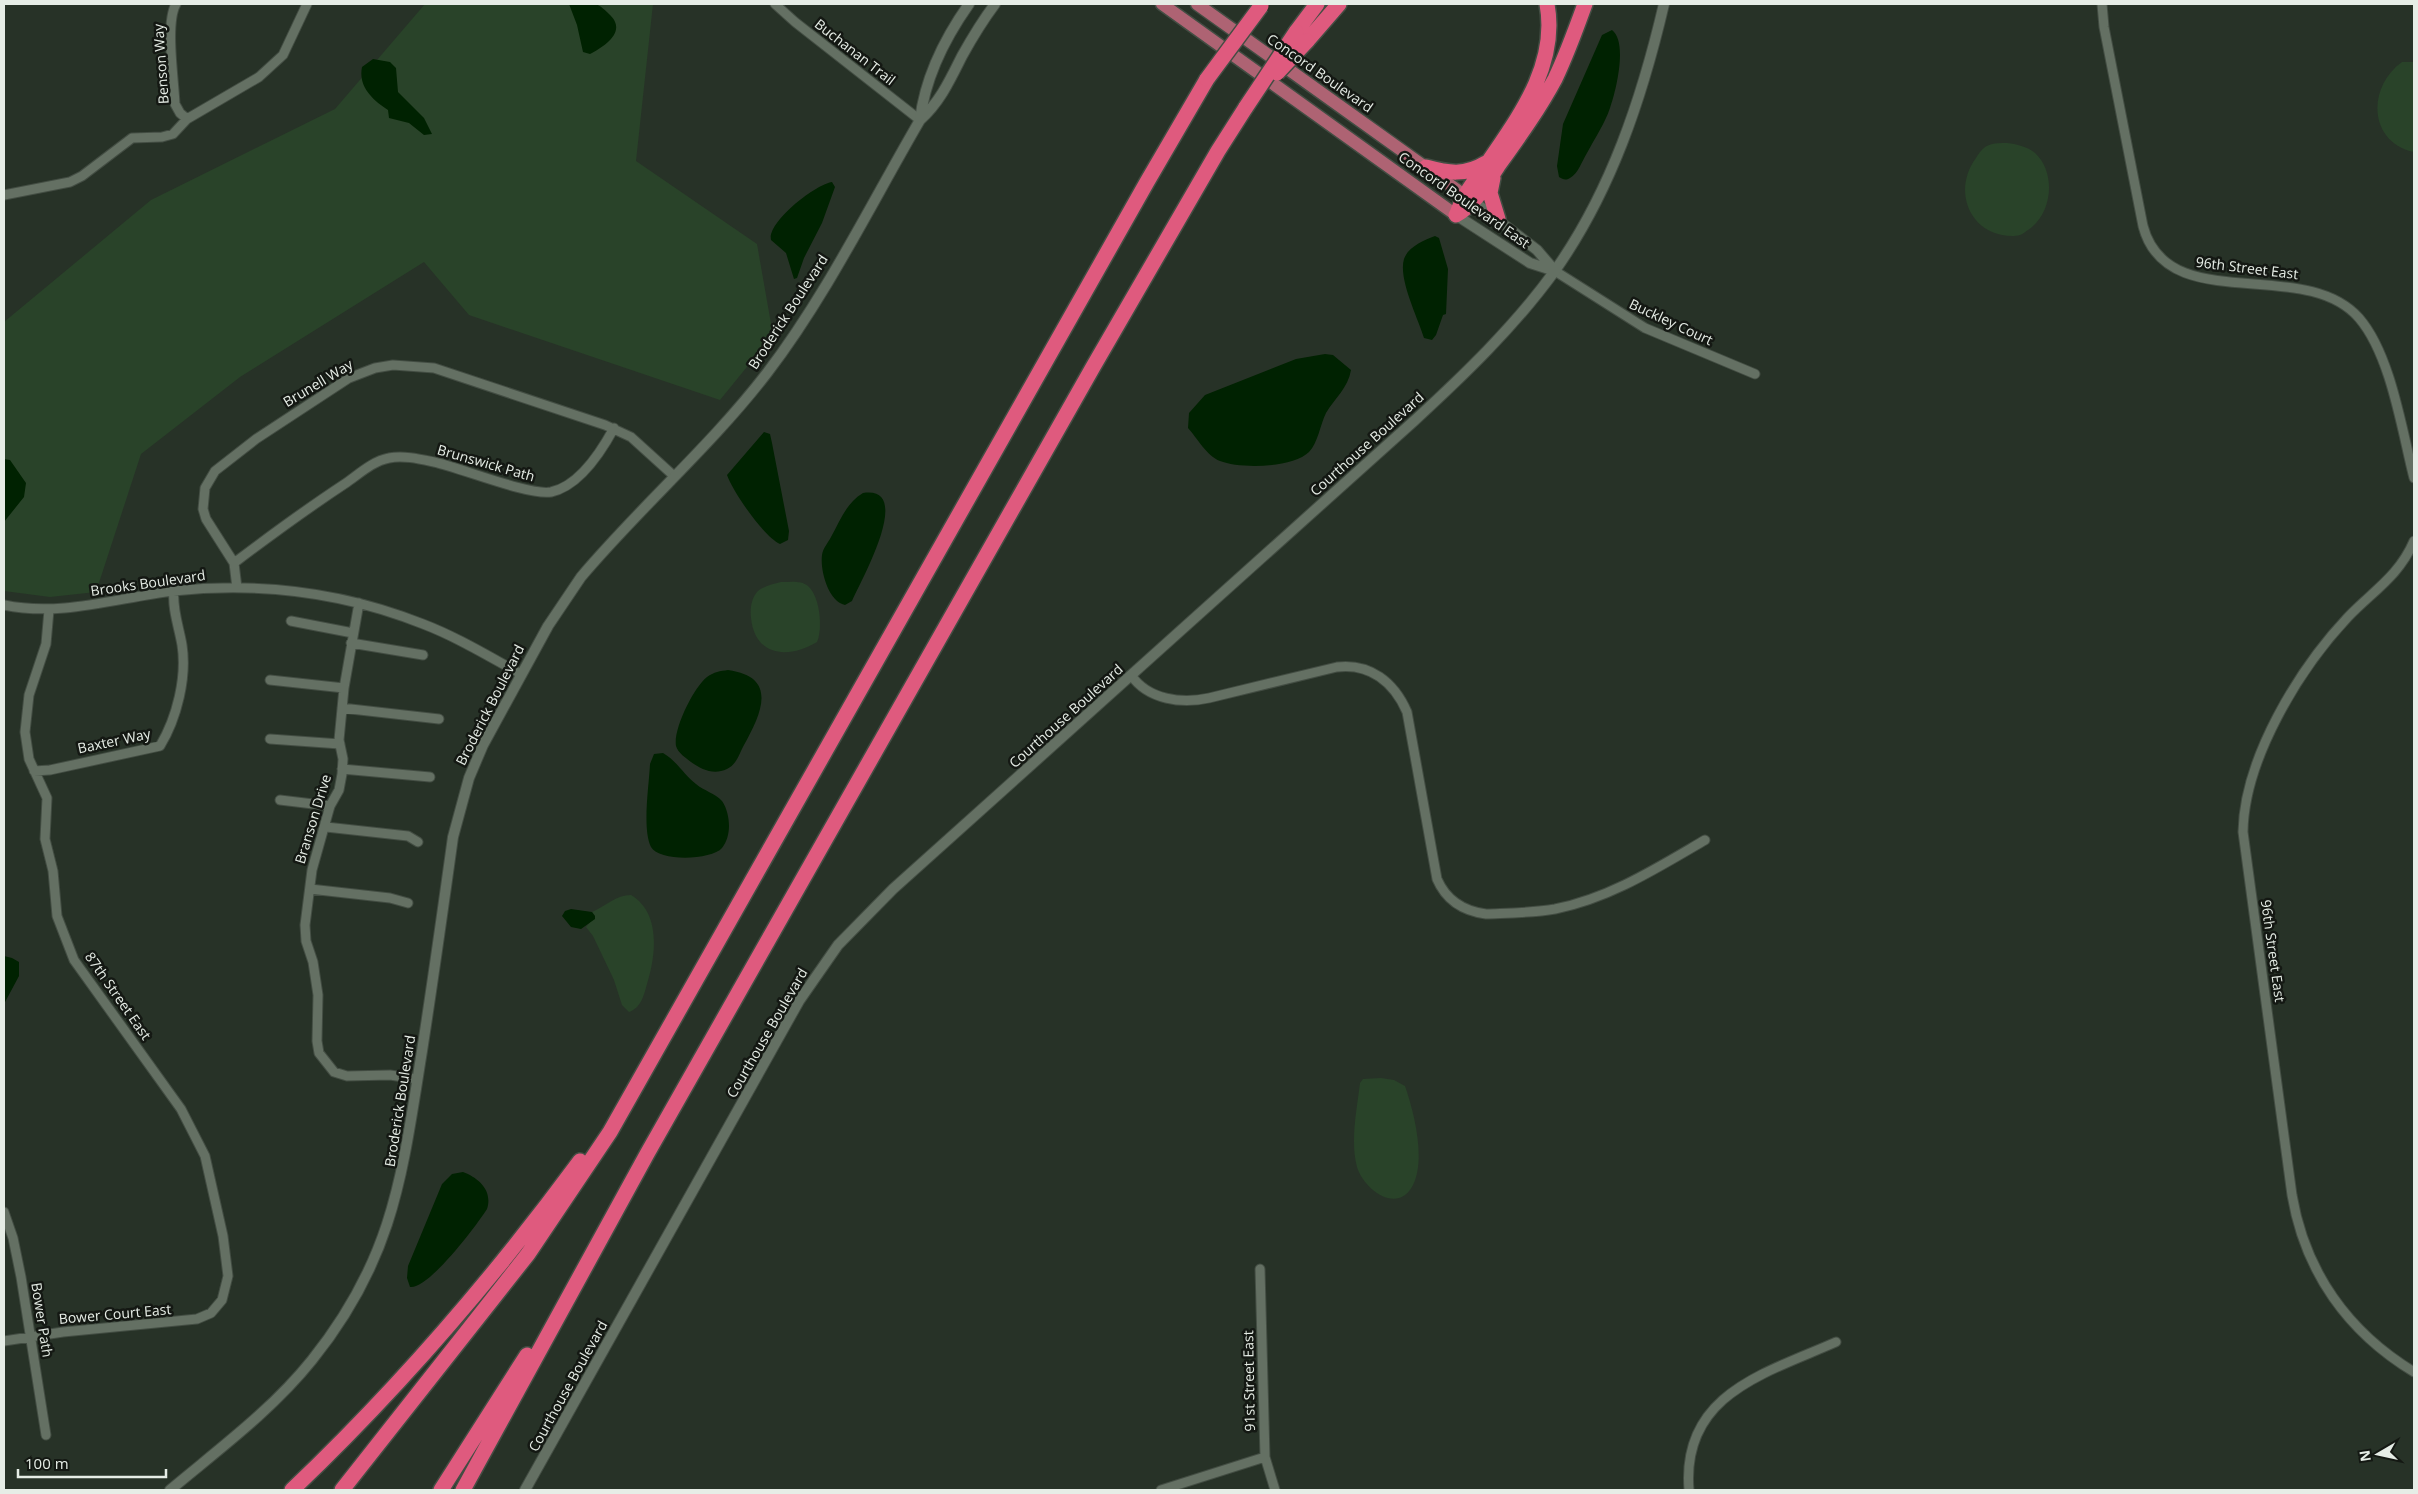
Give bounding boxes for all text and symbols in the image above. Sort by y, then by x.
street label: Buchanan Trail [811,14,900,89]
street label: Benson Way [148,22,173,105]
street label: Concord Boulevard [1263,29,1377,116]
street label: Concord Boulevard East [1395,147,1534,252]
street label: Broderick Boulevard [743,251,832,373]
street label: 96th Street East [2195,252,2299,283]
street label: Buckley Court [1626,294,1716,349]
street label: Brunell Way [279,354,357,411]
street label: Courthouse Boulevard [1306,387,1428,500]
street label: Brunswick Path [435,440,537,485]
street label: Brooks Boulevard [89,565,207,600]
street label: Broderick Boulevard [451,641,528,768]
street label: Courthouse Boulevard [1005,659,1127,772]
street label: Baxter Way [76,723,153,758]
street label: Branson Drive [290,772,335,866]
street label: 96th Street East [2257,899,2290,1003]
street label: 87th Street East [81,948,156,1043]
street label: Courthouse Boulevard [722,964,811,1101]
street label: Broderick Boulevard [380,1034,419,1168]
street label: Bower Path [27,1281,58,1359]
street label: Bower Court East [58,1299,172,1328]
street label: Courthouse Boulevard [524,1317,611,1455]
street label: 91st Street East [1238,1330,1259,1432]
north arrow [2353,1429,2403,1479]
scale bar [18,1446,165,1478]
text: N [2354,1449,2375,1463]
text: 100 m [25,1453,69,1473]

